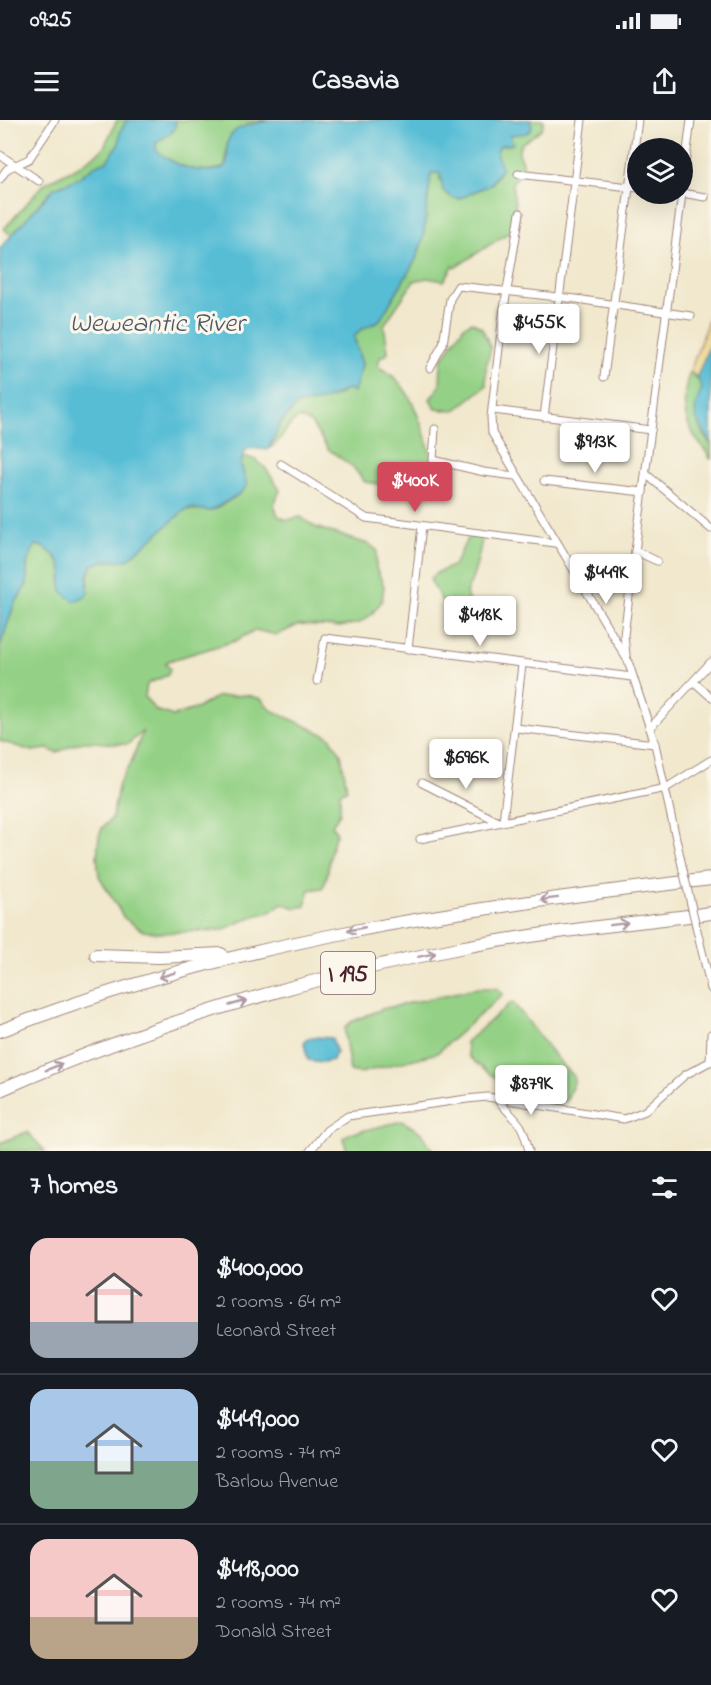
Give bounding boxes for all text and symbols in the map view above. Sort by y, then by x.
text: 09:25 [30,5,72,37]
text: Casavia [312,62,399,101]
icon: menu [30,65,63,98]
icon: share [648,65,681,98]
map controls [627,138,693,204]
button: layers [627,138,693,204]
pin: $455K [497,304,581,355]
water label: Weweantic River [70,305,248,344]
text: $455K [513,309,565,338]
pin: $913K [553,423,637,474]
text: $913K [574,428,616,457]
pin: $400K [373,462,457,513]
text: $400K [391,467,439,496]
pin: $449K [564,554,648,605]
text: $449K [584,559,628,588]
pin: $418K [438,596,522,647]
text: $418K [458,601,502,630]
pin: $696K [424,739,508,790]
text: $696K [443,744,489,773]
one-way arrow [539,894,559,905]
one-way arrow [609,919,629,930]
one-way arrow [347,924,366,935]
one-way arrow [417,949,436,960]
road number: I 195 [321,952,375,994]
one-way arrow [158,970,177,981]
one-way arrow [228,997,247,1008]
one-way arrow [44,1061,63,1072]
pin: $879K [489,1065,573,1116]
text: $879K [509,1070,553,1099]
text: 7 homes [30,1168,118,1206]
icon: filters [648,1171,681,1204]
text: $400,000 [216,1250,303,1288]
icon: home [78,1262,150,1334]
icon: heart [648,1282,681,1315]
text: 2 rooms · 64 m² [216,1288,341,1317]
text: Leonard Street [216,1317,336,1346]
text: $449,000 [216,1401,299,1439]
icon: home [78,1413,150,1485]
icon: heart [648,1433,681,1466]
text: 2 rooms · 74 m² [216,1439,341,1468]
text: Barlow Avenue [216,1468,338,1497]
text: $418,000 [216,1551,299,1589]
icon: home [78,1563,150,1635]
icon: heart [648,1583,681,1616]
text: 2 rooms · 74 m² [216,1589,341,1618]
text: Donald Street [216,1618,332,1647]

